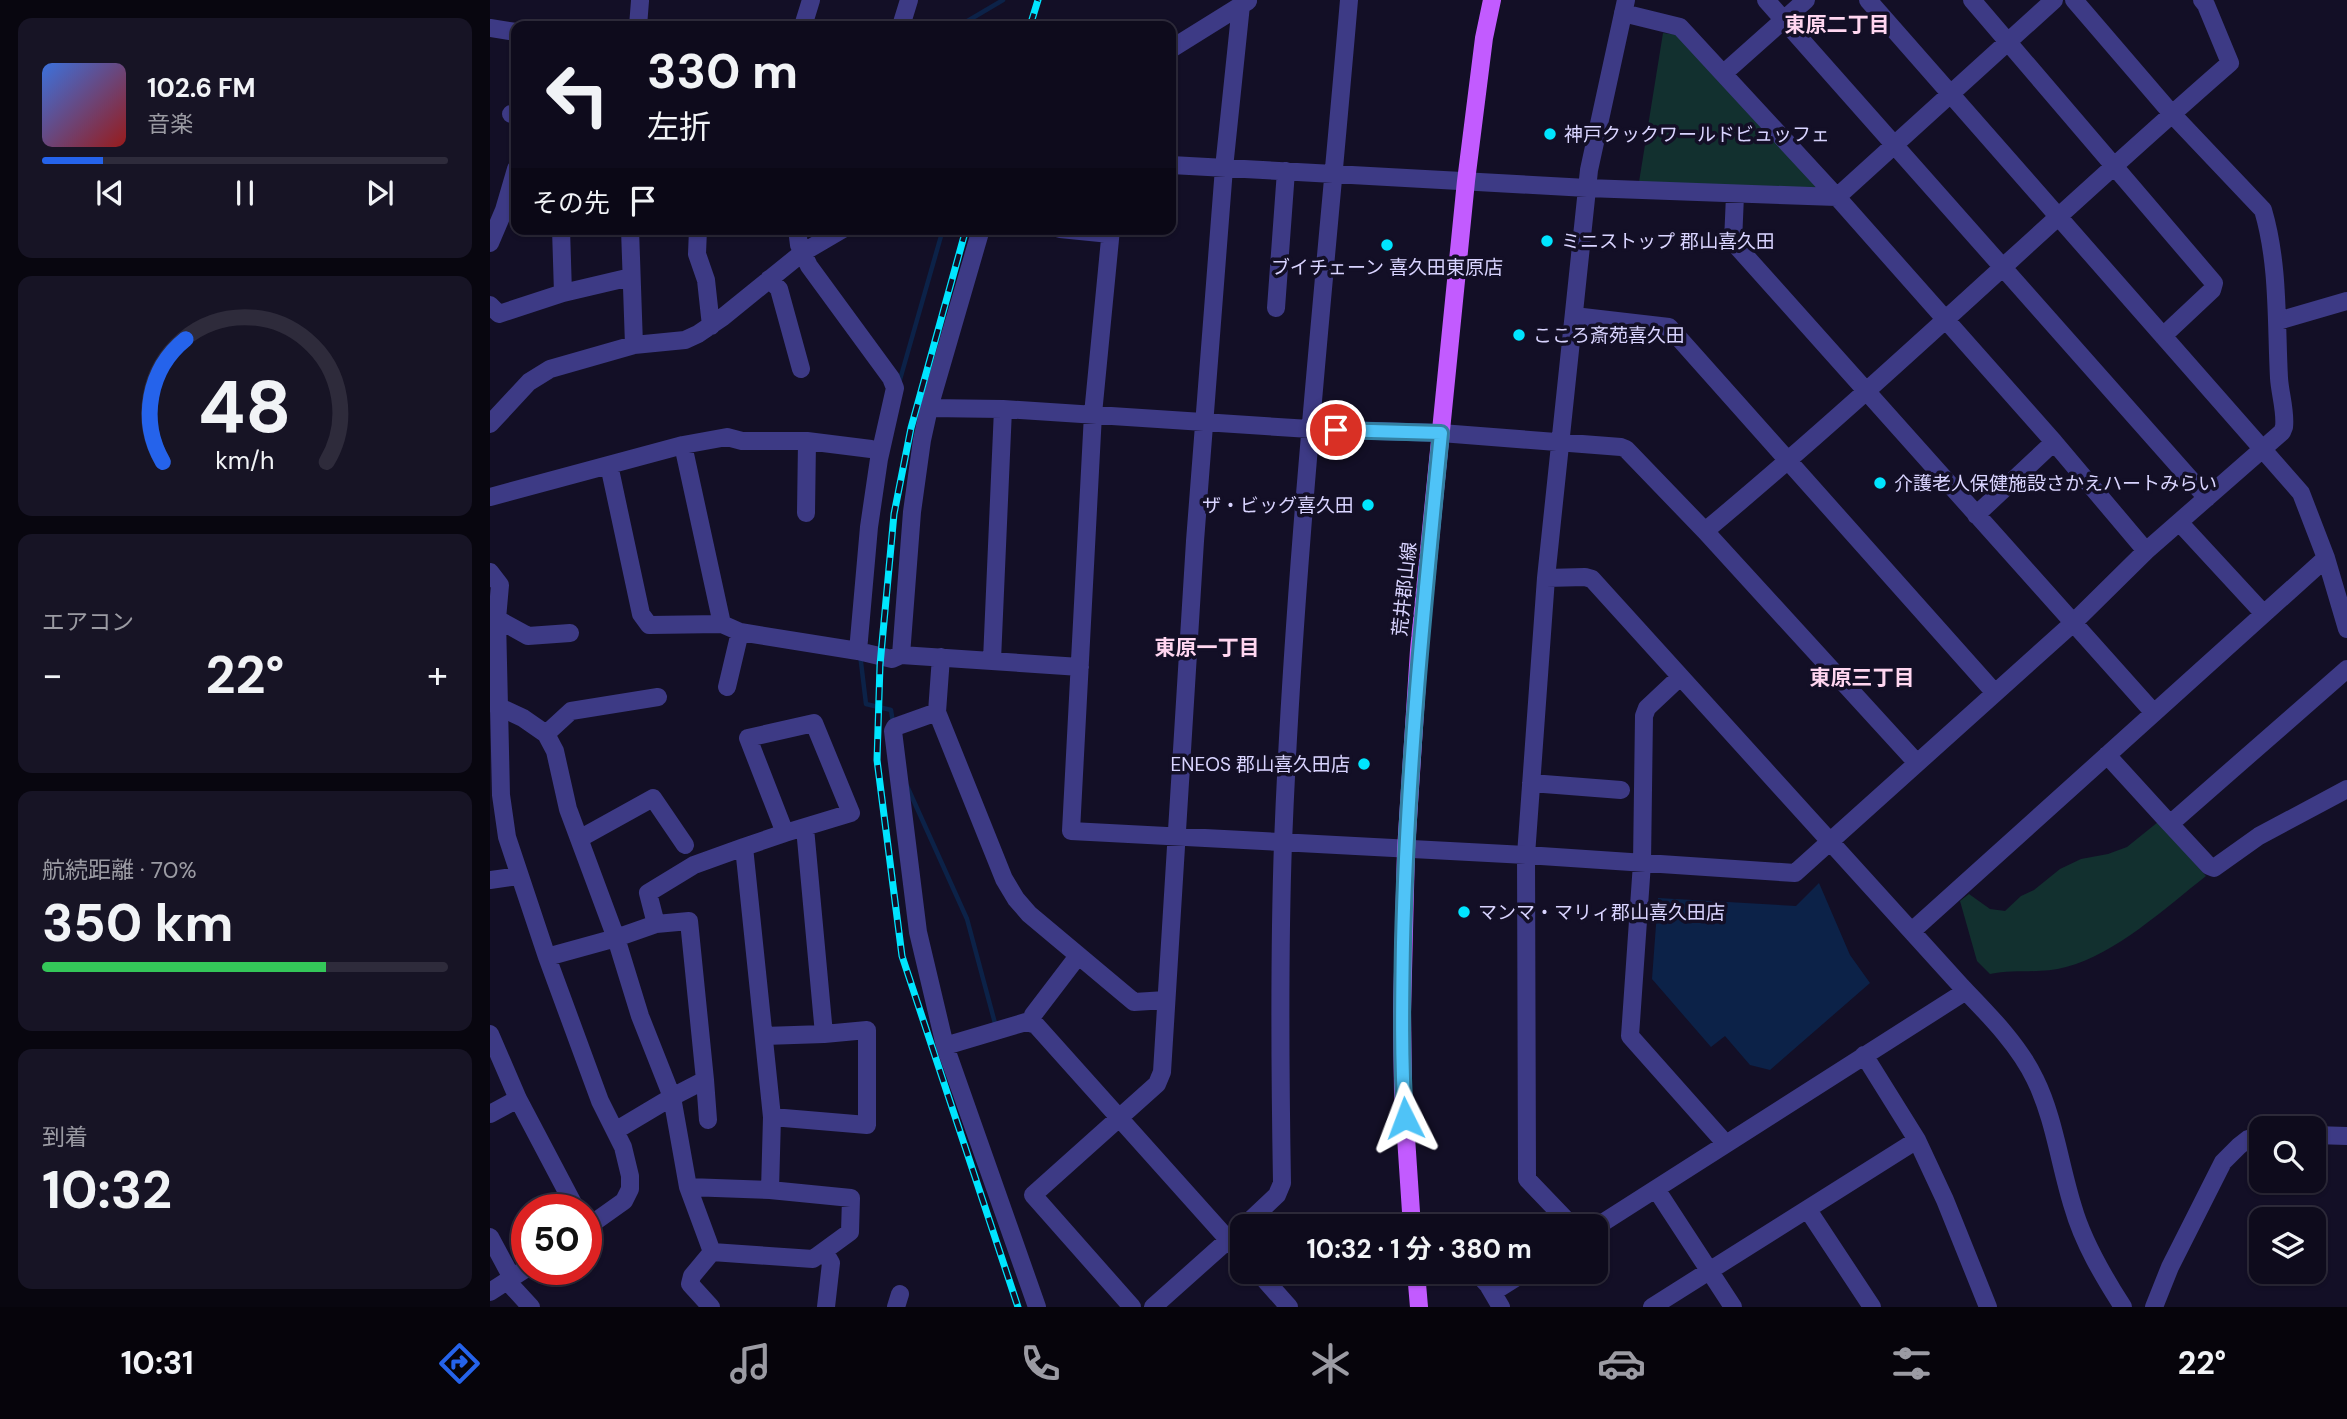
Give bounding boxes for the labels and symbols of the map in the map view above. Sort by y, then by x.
district label: 東原二丁目 [1785,11,1890,39]
place label: 神戸クックワールドビュッフェ [1564,122,1830,147]
marker: 神戸クックワールドビュッフェ [1542,126,1558,142]
place label: ミニストップ 郡山喜久田 [1561,229,1775,254]
marker: ミニストップ 郡山喜久田 [1539,233,1555,249]
marker: ブイチェーン 喜久田東原店 [1379,237,1395,253]
place label: ブイチェーン 喜久田東原店 [1271,255,1503,280]
place label: こころ斎苑喜久田 [1533,323,1685,348]
marker: こころ斎苑喜久田 [1511,327,1527,343]
pin [1306,400,1366,460]
place label: 介護老人保健施設さかえハートみらい [1894,471,2217,496]
marker: 介護老人保健施設さかえハートみらい [1872,475,1888,491]
place label: ザ・ビッグ喜久田 [1202,493,1354,518]
marker: ザ・ビッグ喜久田 [1360,497,1376,513]
street label: 荒井郡山線 [1387,540,1422,638]
district label: 東原一丁目 [1155,634,1260,662]
district label: 東原三丁目 [1810,664,1915,692]
place label: ENEOS 郡山喜久田店 [1171,752,1350,777]
marker: ENEOS 郡山喜久田店 [1356,756,1372,772]
place label: マンマ・マリィ郡山喜久田店 [1478,900,1725,925]
marker: マンマ・マリィ郡山喜久田店 [1456,904,1472,920]
position arrow [1368,1081,1442,1155]
speed limit sign: 50 [511,1194,602,1285]

